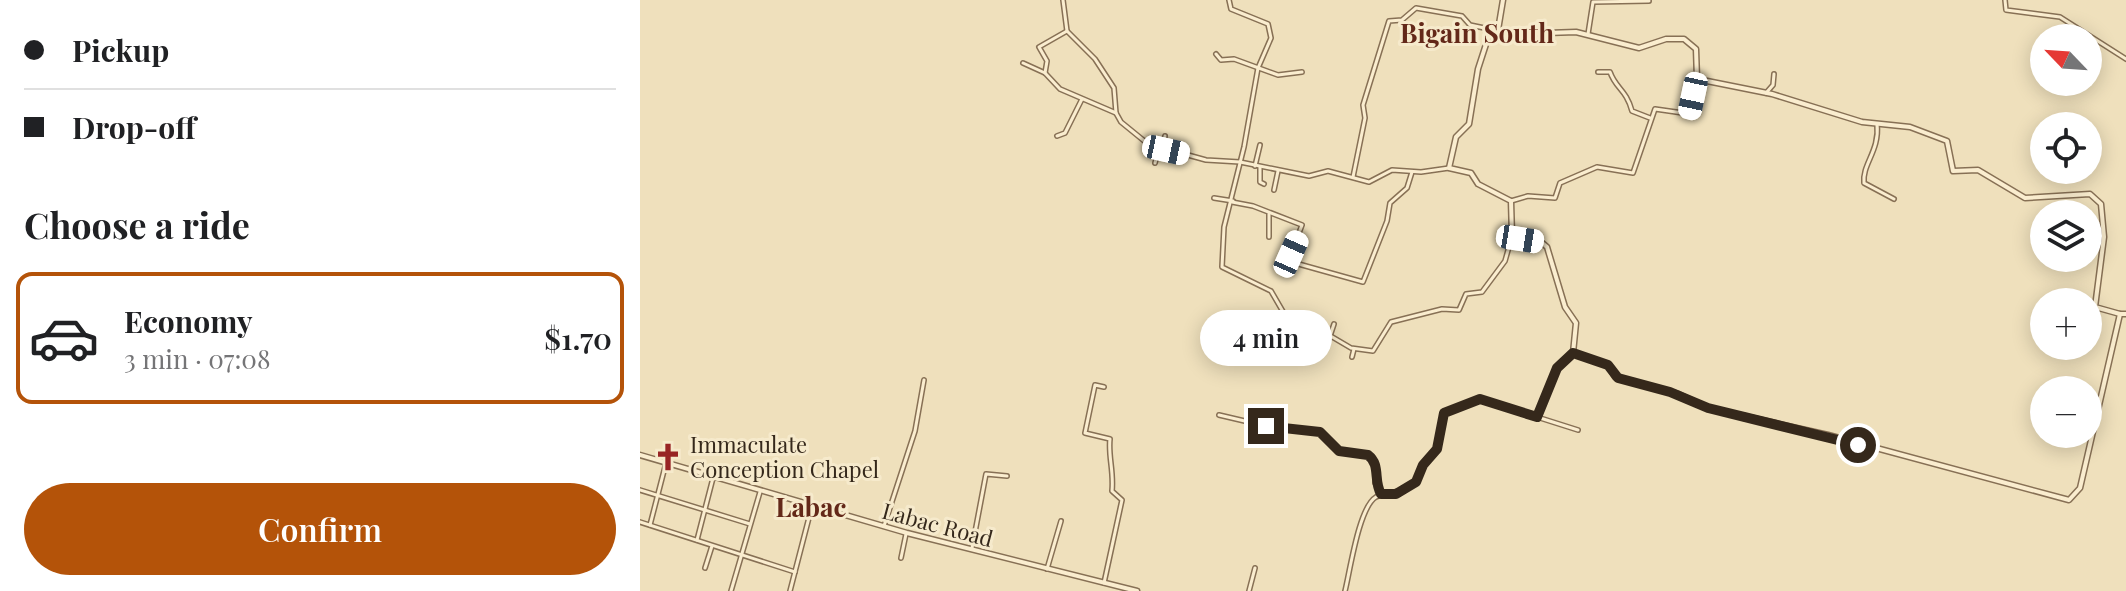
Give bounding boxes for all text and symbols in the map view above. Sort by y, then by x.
district label: Bigain South [1400,15,1554,50]
north arrow [2030,24,2102,96]
map controls [2030,24,2102,448]
text: Pickup [72,30,169,70]
car [1676,70,1710,122]
text: Drop-off [72,107,196,147]
button: locate [2030,112,2102,184]
car [1140,133,1192,167]
text: Choose a ride [24,200,250,248]
button: layers [2030,200,2102,272]
car [1494,223,1546,255]
car [1270,227,1312,281]
button: + [2030,288,2102,360]
text: Economy [124,301,253,341]
icon: car [28,302,100,374]
callout: 4 min [1200,310,1332,366]
text: $1.70 [544,318,612,358]
text: 4 min [1233,320,1299,355]
text: 3 min · 07:08 [124,341,270,376]
button: − [2030,376,2102,448]
route end [1248,408,1284,444]
route start [1840,427,1876,463]
place label: Immaculate Conception Chapel [690,429,879,484]
church icon: Immaculate Conception Chapel [653,442,683,472]
button: Confirm [24,483,616,575]
district label: Labac [776,489,847,524]
street label: Labac Road [879,495,997,553]

